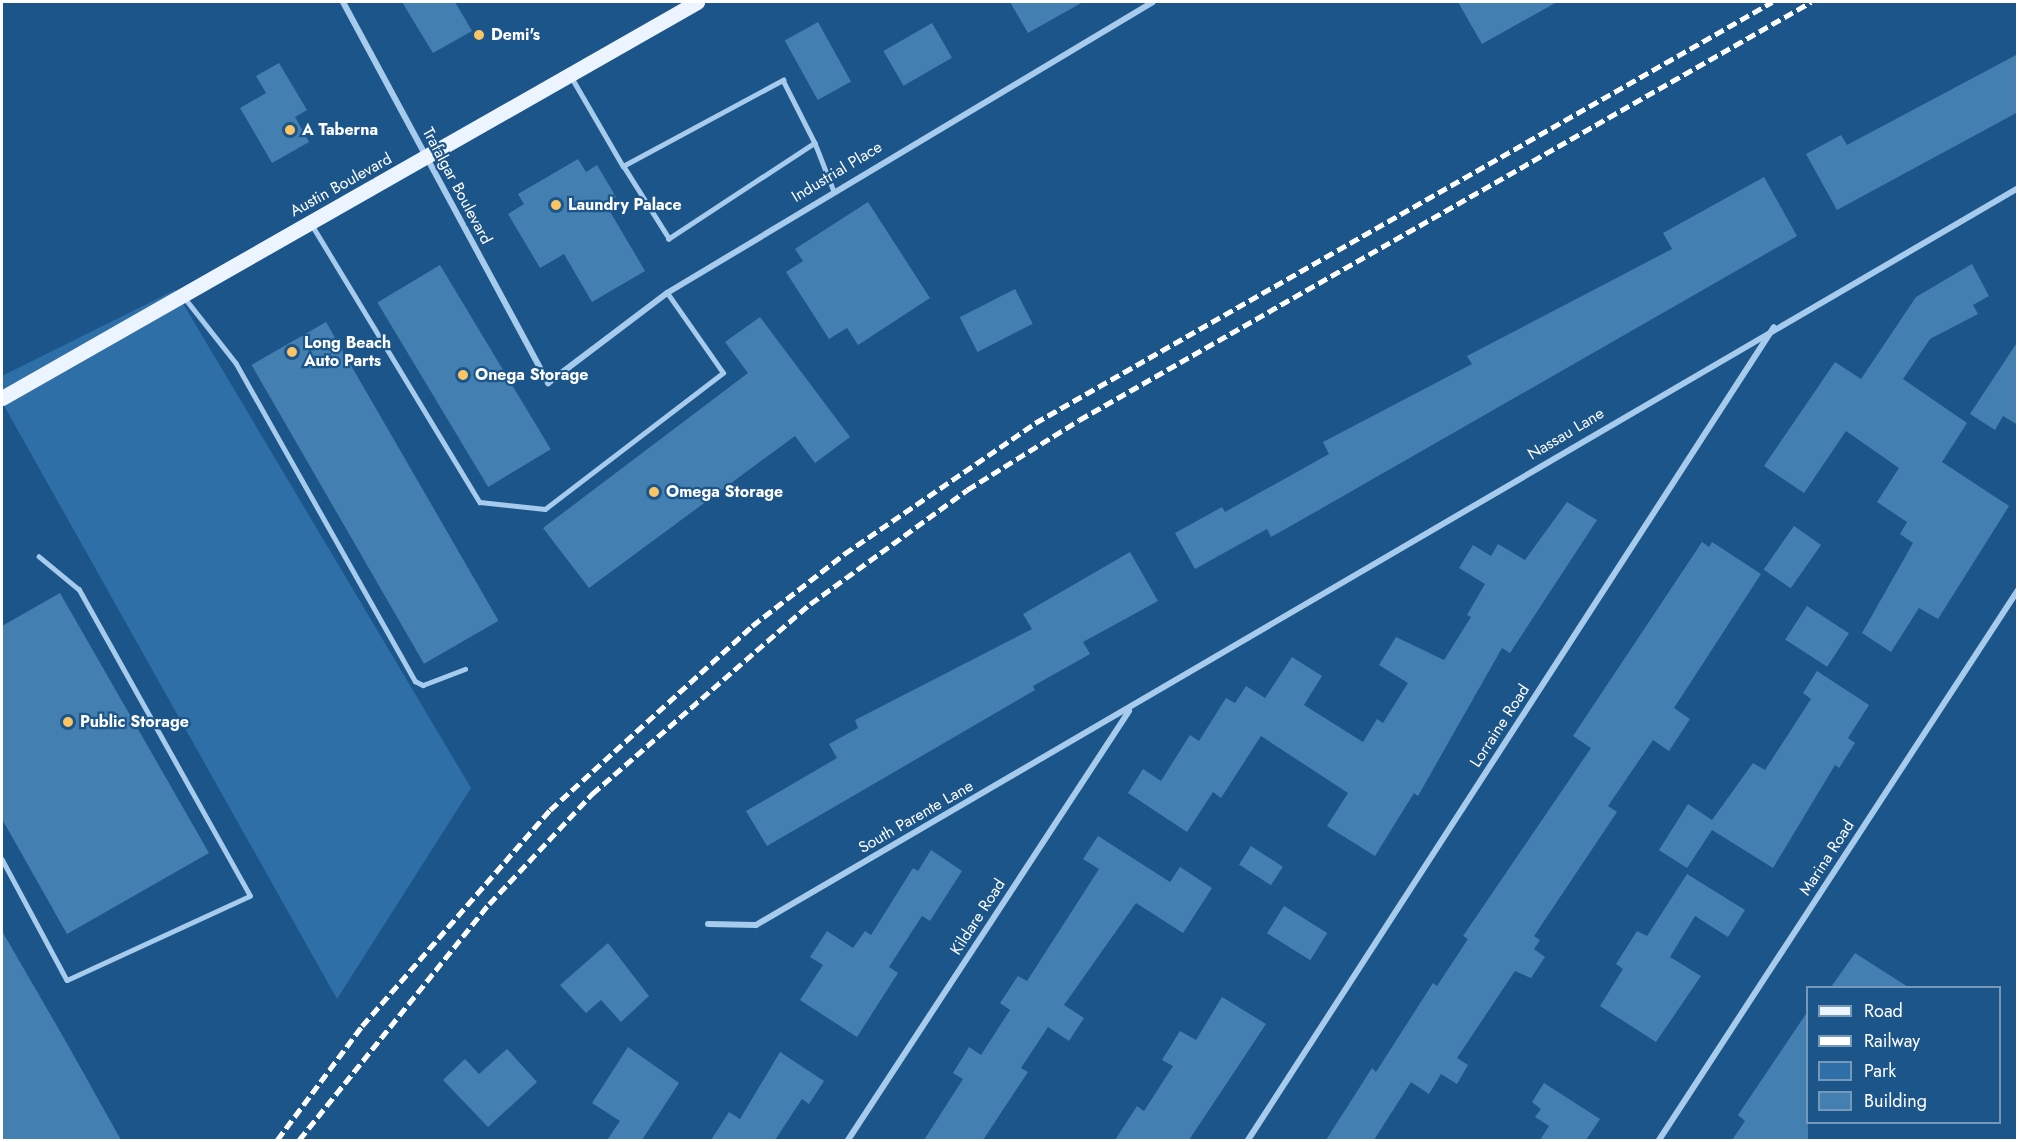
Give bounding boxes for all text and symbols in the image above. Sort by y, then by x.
place label: Demi's [491,25,540,45]
marker: Demi's [472,28,486,42]
place label: A Taberna [302,120,378,140]
marker: A Taberna [283,123,297,137]
street label: Trafalgar Boulevard [418,124,496,248]
street label: Industrial Place [788,138,886,206]
street label: Austin Boulevard [287,149,395,221]
place label: Laundry Palace [568,195,682,215]
marker: Laundry Palace [549,198,563,212]
place label: Long Beach Auto Parts [304,333,391,371]
marker: Long Beach Auto Parts [285,345,299,359]
place label: Onega Storage [475,365,588,385]
marker: Onega Storage [456,368,470,382]
street label: Nassau Lane [1524,404,1608,464]
place label: Omega Storage [666,482,783,502]
marker: Omega Storage [647,485,661,499]
street label: Lorraine Road [1466,681,1534,771]
place label: Public Storage [80,712,189,732]
marker: Public Storage [61,715,75,729]
street label: South Parente Lane [855,776,977,858]
street label: Marina Road [1796,817,1858,899]
street label: Kildare Road [946,876,1010,958]
legend [1806,986,2001,1124]
text: Road [1864,998,1903,1024]
text: Railway [1864,1028,1920,1054]
text: Park [1864,1058,1896,1084]
text: Building [1864,1088,1927,1114]

